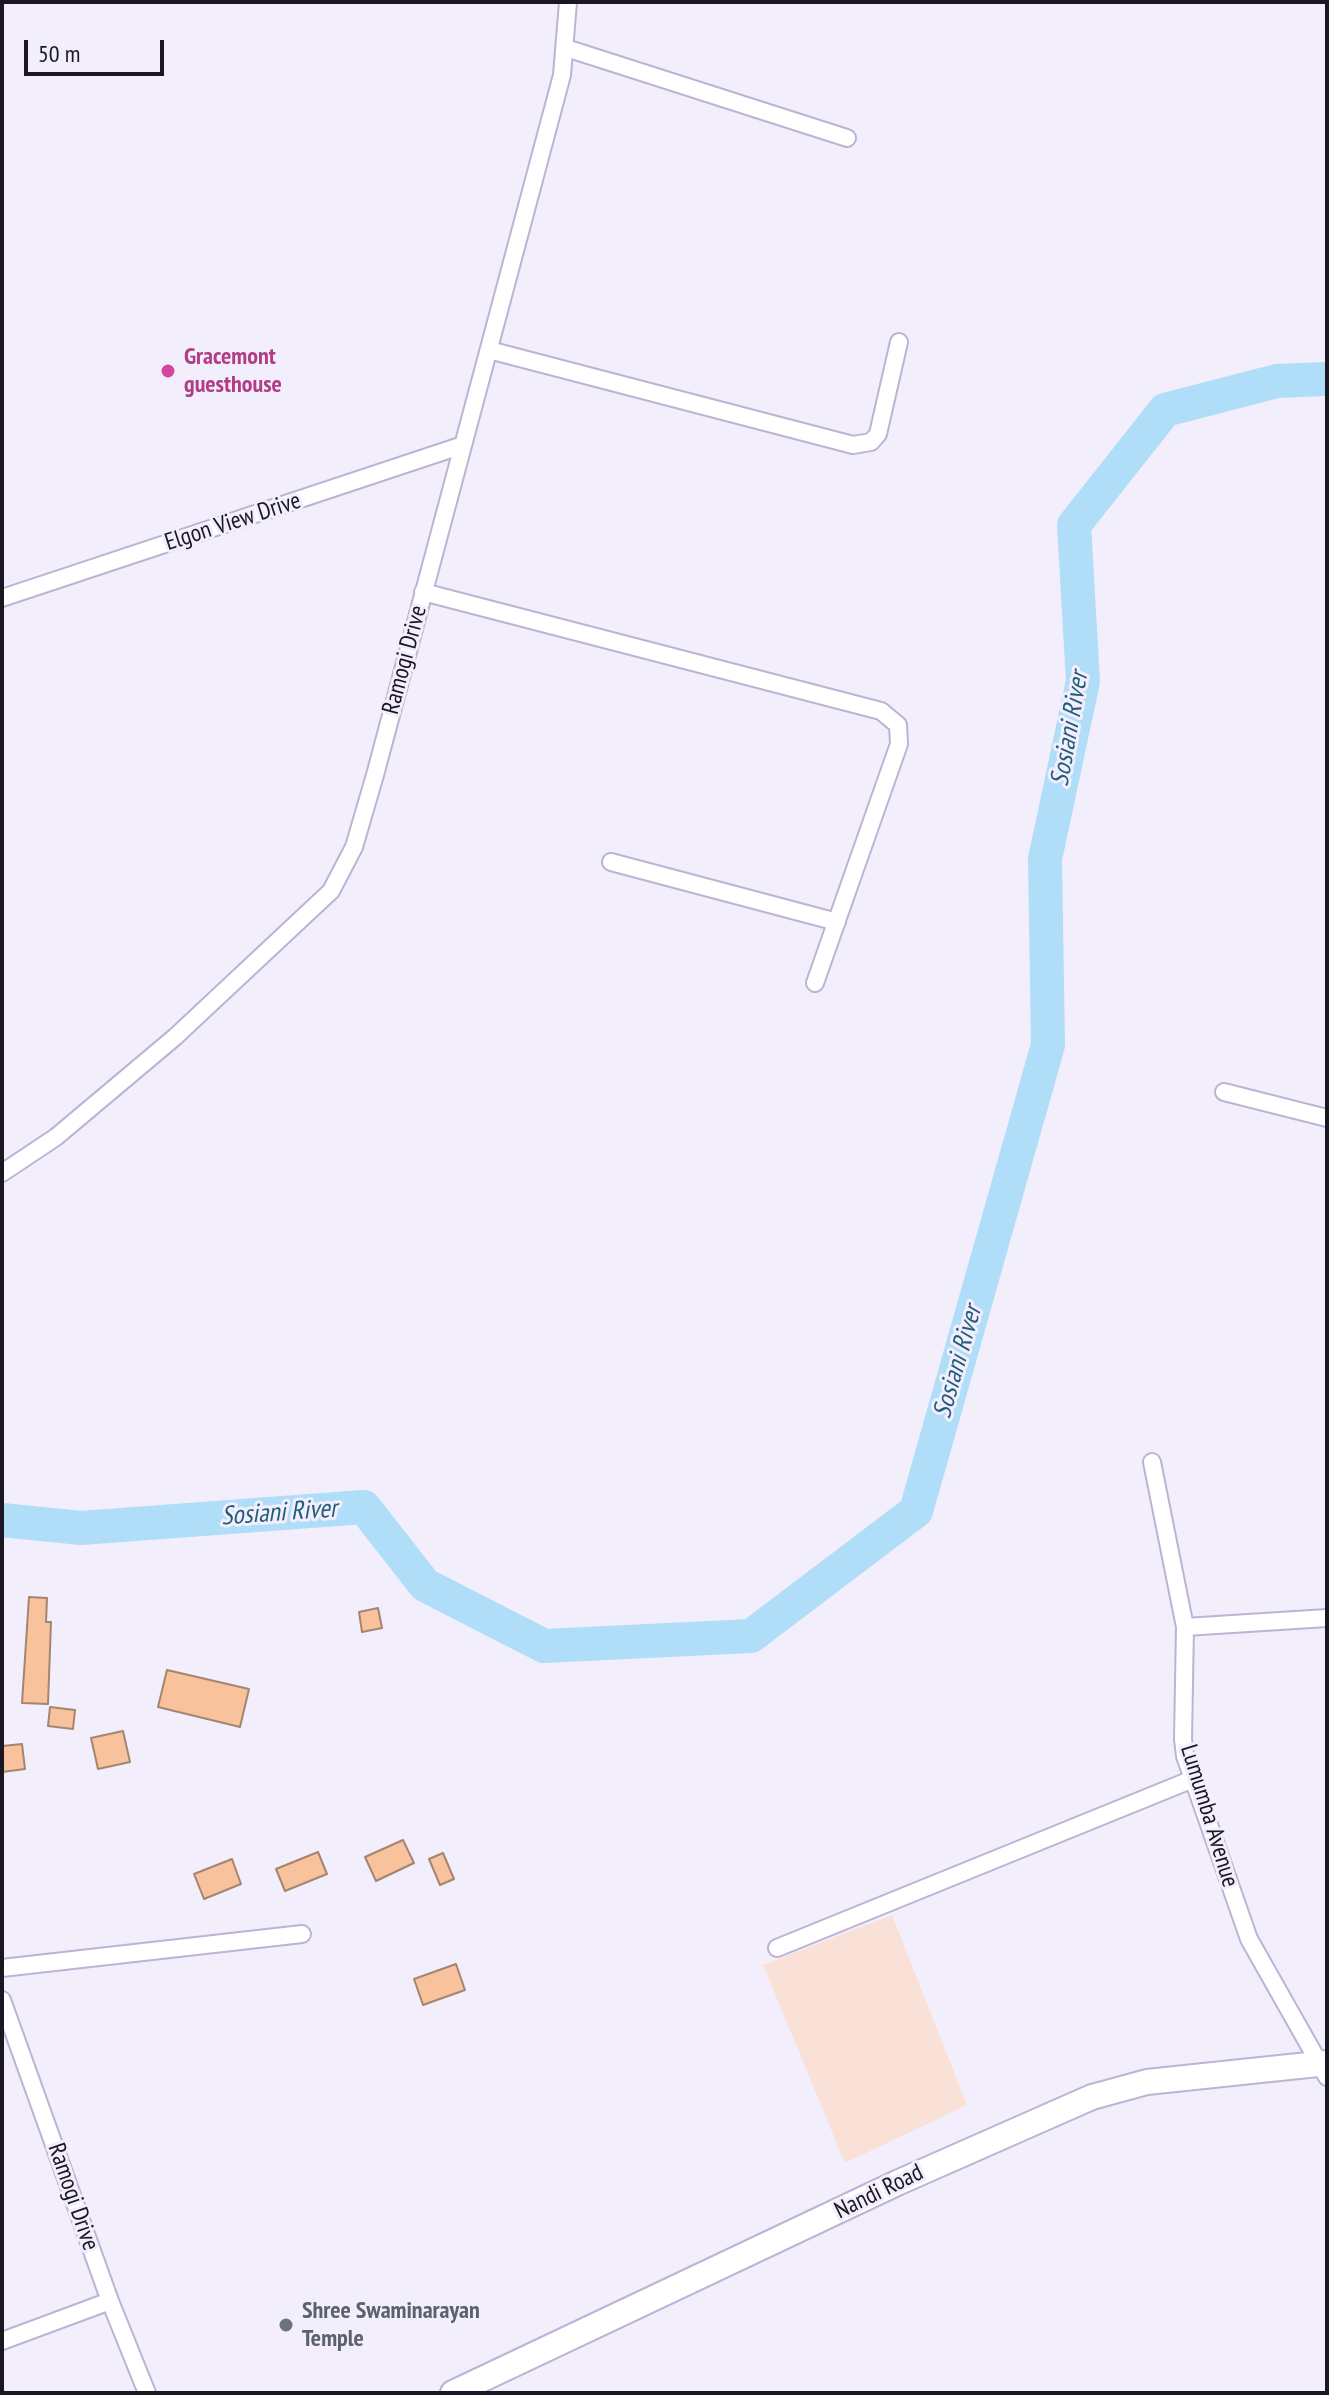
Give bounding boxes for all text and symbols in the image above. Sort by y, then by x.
scale bar [28,24,168,74]
text: 50 m [38,38,80,69]
place label: Gracemont guesthouse [184,343,282,399]
marker: Gracemont guesthouse [159,362,177,380]
street label: Elgon View Drive [161,486,305,558]
street label: Ramogi Drive [377,602,433,718]
water label: Sosiani River [1045,669,1095,789]
water label: Sosiani River [927,1302,989,1422]
water label: Sosiani River [220,1493,338,1533]
street label: Lumumba Avenue [1174,1741,1244,1891]
street label: Ramogi Drive [41,2140,105,2254]
street label: Nandi Road [830,2158,928,2226]
place label: Shree Swaminarayan Temple [302,2297,480,2353]
marker: Shree Swaminarayan Temple [277,2316,295,2334]

